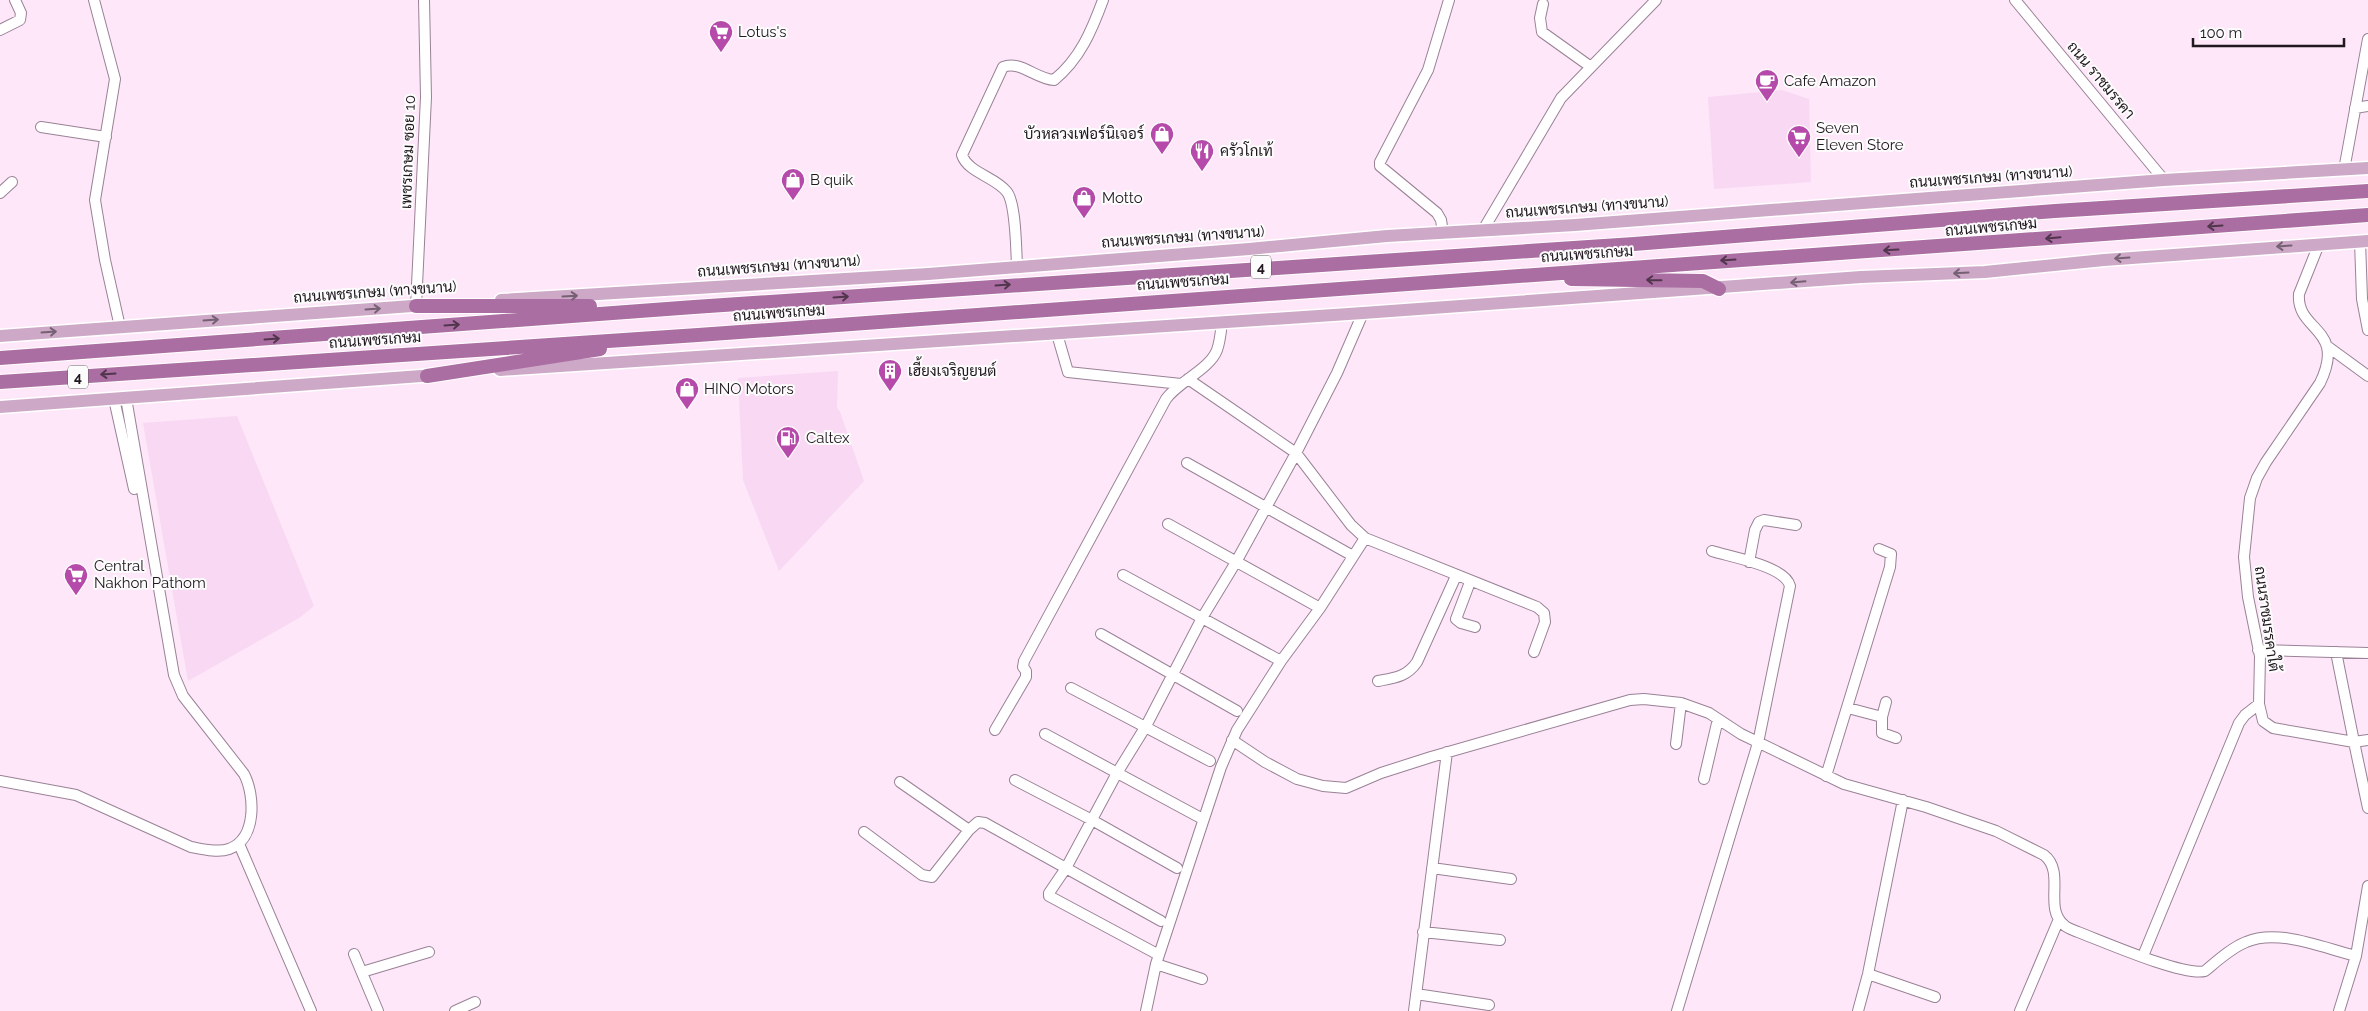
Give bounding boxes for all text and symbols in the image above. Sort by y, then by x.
scale bar [2193,15,2344,47]
supermarket icon: Lotus's [708,19,734,53]
place label: Lotus's [738,23,787,41]
text: 100 m [2200,24,2242,42]
street label: ถนน ราชมรรคา [2063,38,2139,122]
cafe icon: Cafe Amazon [1754,68,1780,102]
place label: Cafe Amazon [1784,72,1876,90]
street label: เพชรเกษม ซอย 10 [397,95,419,209]
place label: Seven Eleven Store [1816,119,1904,154]
shop icon: บัวหลวงเฟอร์นิเจอร์ [1149,121,1175,155]
place label: บัวหลวงเฟอร์นิเจอร์ [1024,124,1144,143]
supermarket icon: Seven Eleven Store [1786,124,1812,158]
restaurant icon: ครัวโกเท้ [1189,138,1215,172]
place label: ครัวโกเท้ [1220,141,1274,160]
street label: ถนนเพชรเกษม (ทางขนาน) [1909,162,2073,192]
shop icon: B quik [780,167,806,201]
place label: B quik [810,171,853,189]
shop icon: Motto [1071,185,1097,219]
place label: Motto [1102,189,1143,207]
street label: ถนนเพชรเกษม (ทางขนาน) [1505,192,1669,222]
street label: ถนนเพชรเกษม [1944,214,2038,240]
one-way arrow [2207,221,2223,231]
street label: ถนนเพชรเกษม (ทางขนาน) [1101,222,1265,252]
one-way arrow [2045,233,2061,243]
street label: ถนนเพชรเกษม [1540,242,1634,266]
one-way arrow [2277,242,2293,251]
one-way arrow [1883,246,1899,255]
street label: ถนนเพชรเกษม (ทางขนาน) [697,251,861,281]
one-way arrow [2115,254,2131,263]
road number: 4 [1251,256,1271,278]
one-way arrow [1721,256,1737,265]
one-way arrow [1953,268,1969,277]
street label: ถนนเพชรเกษม [1136,270,1230,294]
one-way arrow [1647,275,1663,285]
street label: ถนนเพชรเกษม (ทางขนาน) [293,277,457,307]
one-way arrow [1791,277,1807,287]
one-way arrow [994,281,1010,290]
one-way arrow [562,291,578,300]
one-way arrow [832,292,848,301]
street label: ถนนเพชรเกษม [732,301,826,325]
one-way arrow [365,304,381,313]
one-way arrow [202,316,218,325]
one-way arrow [443,320,459,330]
one-way arrow [40,328,56,337]
street label: ถนนเพชรเกษม [328,328,422,352]
one-way arrow [264,334,280,343]
place label: เฮี้ยงเจริญยนต์ [908,356,996,380]
building icon: เฮี้ยงเจริญยนต์ [877,358,903,392]
road number: 4 [68,366,88,388]
one-way arrow [100,370,116,379]
shop icon: HINO Motors [674,376,700,410]
place label: HINO Motors [704,380,794,398]
fuel station icon: Caltex [775,425,801,459]
place label: Caltex [806,429,850,447]
place label: Central Nakhon Pathom [94,557,206,592]
supermarket icon: Central Nakhon Pathom [63,562,89,596]
street label: ถนนราชมรรคาใต้ [2251,565,2284,674]

